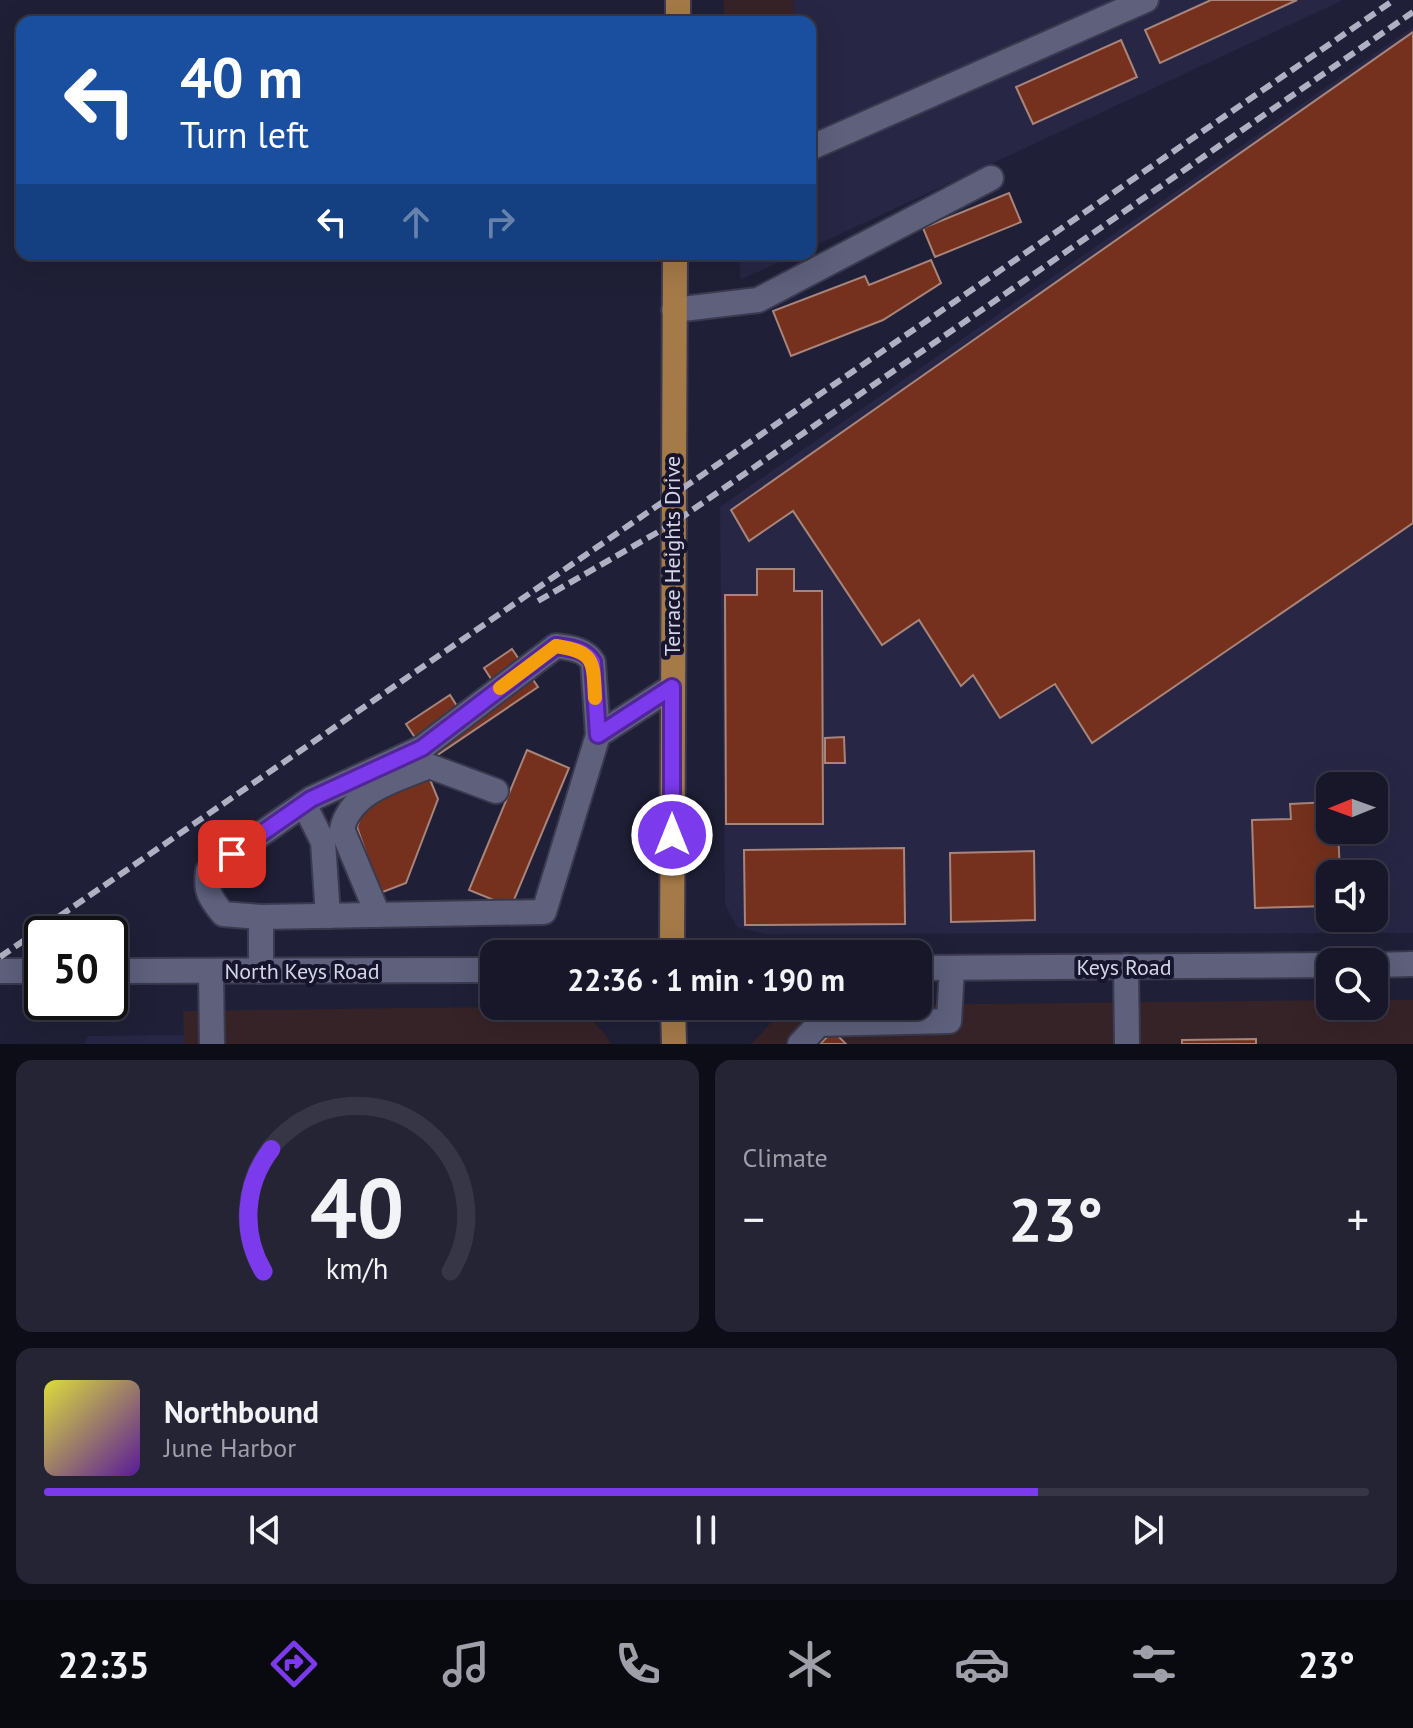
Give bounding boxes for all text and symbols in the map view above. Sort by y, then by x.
text: 40 m [180,41,303,113]
icon: left [48,48,152,152]
text: Turn left [180,111,309,158]
icon: left [310,200,354,244]
icon: ahead [394,200,438,244]
icon: right [478,200,522,244]
street label: Terrace Heights Drive [658,456,686,656]
north arrow [1316,772,1388,844]
map controls [1316,772,1388,1020]
position arrow [630,793,714,877]
pin [198,820,266,888]
icon: arrive [210,832,254,876]
button: sound [1316,860,1388,932]
speed limit sign: 50 [24,916,128,1020]
button: search [1316,948,1388,1020]
street label: Keys Road [1076,953,1172,981]
street label: North Keys Road [224,957,380,985]
text: 22:36 · 1 min · 190 m [567,960,845,999]
text: Climate [743,1141,828,1174]
text: 40 [310,1153,404,1261]
text: 23° [1009,1180,1103,1258]
text: − [743,1190,765,1247]
text: + [1347,1190,1369,1247]
text: km/h [326,1250,389,1287]
text: Northbound [164,1392,319,1431]
text: June Harbor [164,1431,296,1464]
icon: previous [243,1508,287,1552]
icon: pause [684,1508,728,1552]
icon: next [1126,1508,1170,1552]
icon: directions [266,1636,322,1692]
icon: music [438,1636,494,1692]
icon: phone [610,1636,666,1692]
icon: climate [782,1636,838,1692]
icon: car [954,1636,1010,1692]
icon: filters [1126,1636,1182,1692]
text: 22:35 [58,1641,149,1688]
text: 23° [1298,1641,1355,1688]

